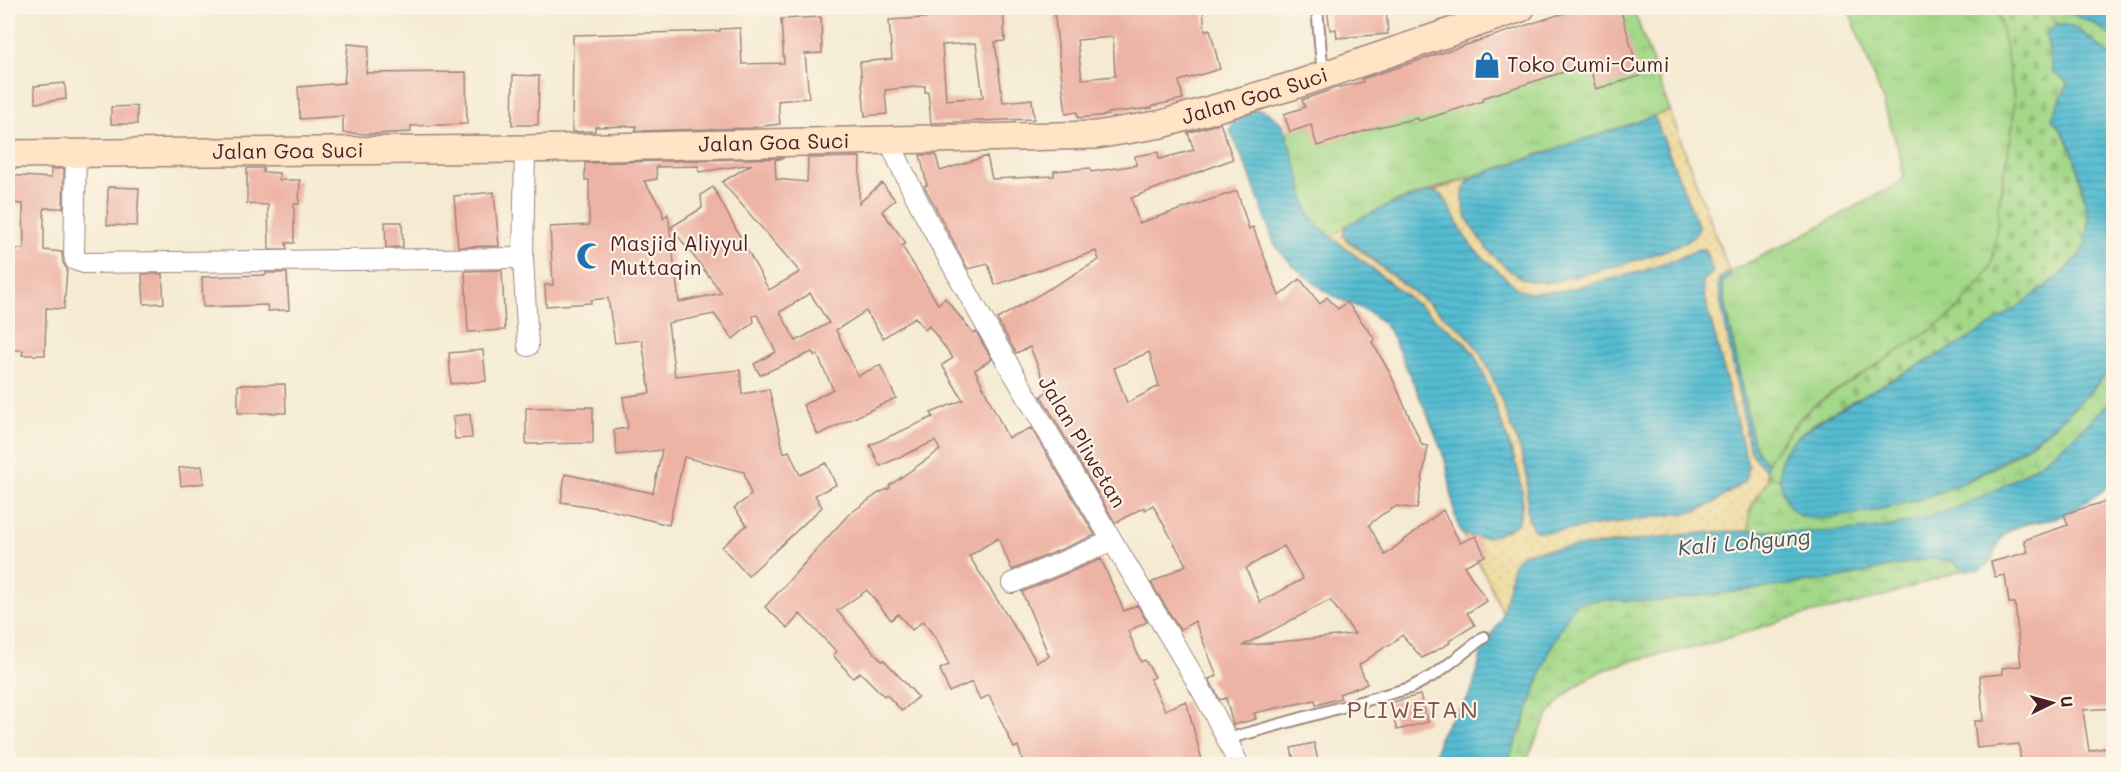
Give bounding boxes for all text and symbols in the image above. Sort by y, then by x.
shop icon: Toko Cumi-Cumi [1472,50,1502,80]
place label: Toko Cumi-Cumi [1507,50,1670,77]
street label: Jalan Goa Suci [1178,60,1331,130]
street label: Jalan Goa Suci [698,126,850,157]
street label: Jalan Goa Suci [212,136,364,164]
place label: Masjid Aliyyul Muttaqin [610,229,748,280]
mosque icon: Masjid Aliyyul Muttaqin [575,241,605,271]
street label: Jalan Pliwetan [1033,370,1133,512]
water label: Kali Lohgung [1676,521,1812,562]
north arrow [2022,673,2082,733]
district label: PLIWETAN [1347,693,1479,724]
text: U [2056,695,2078,708]

